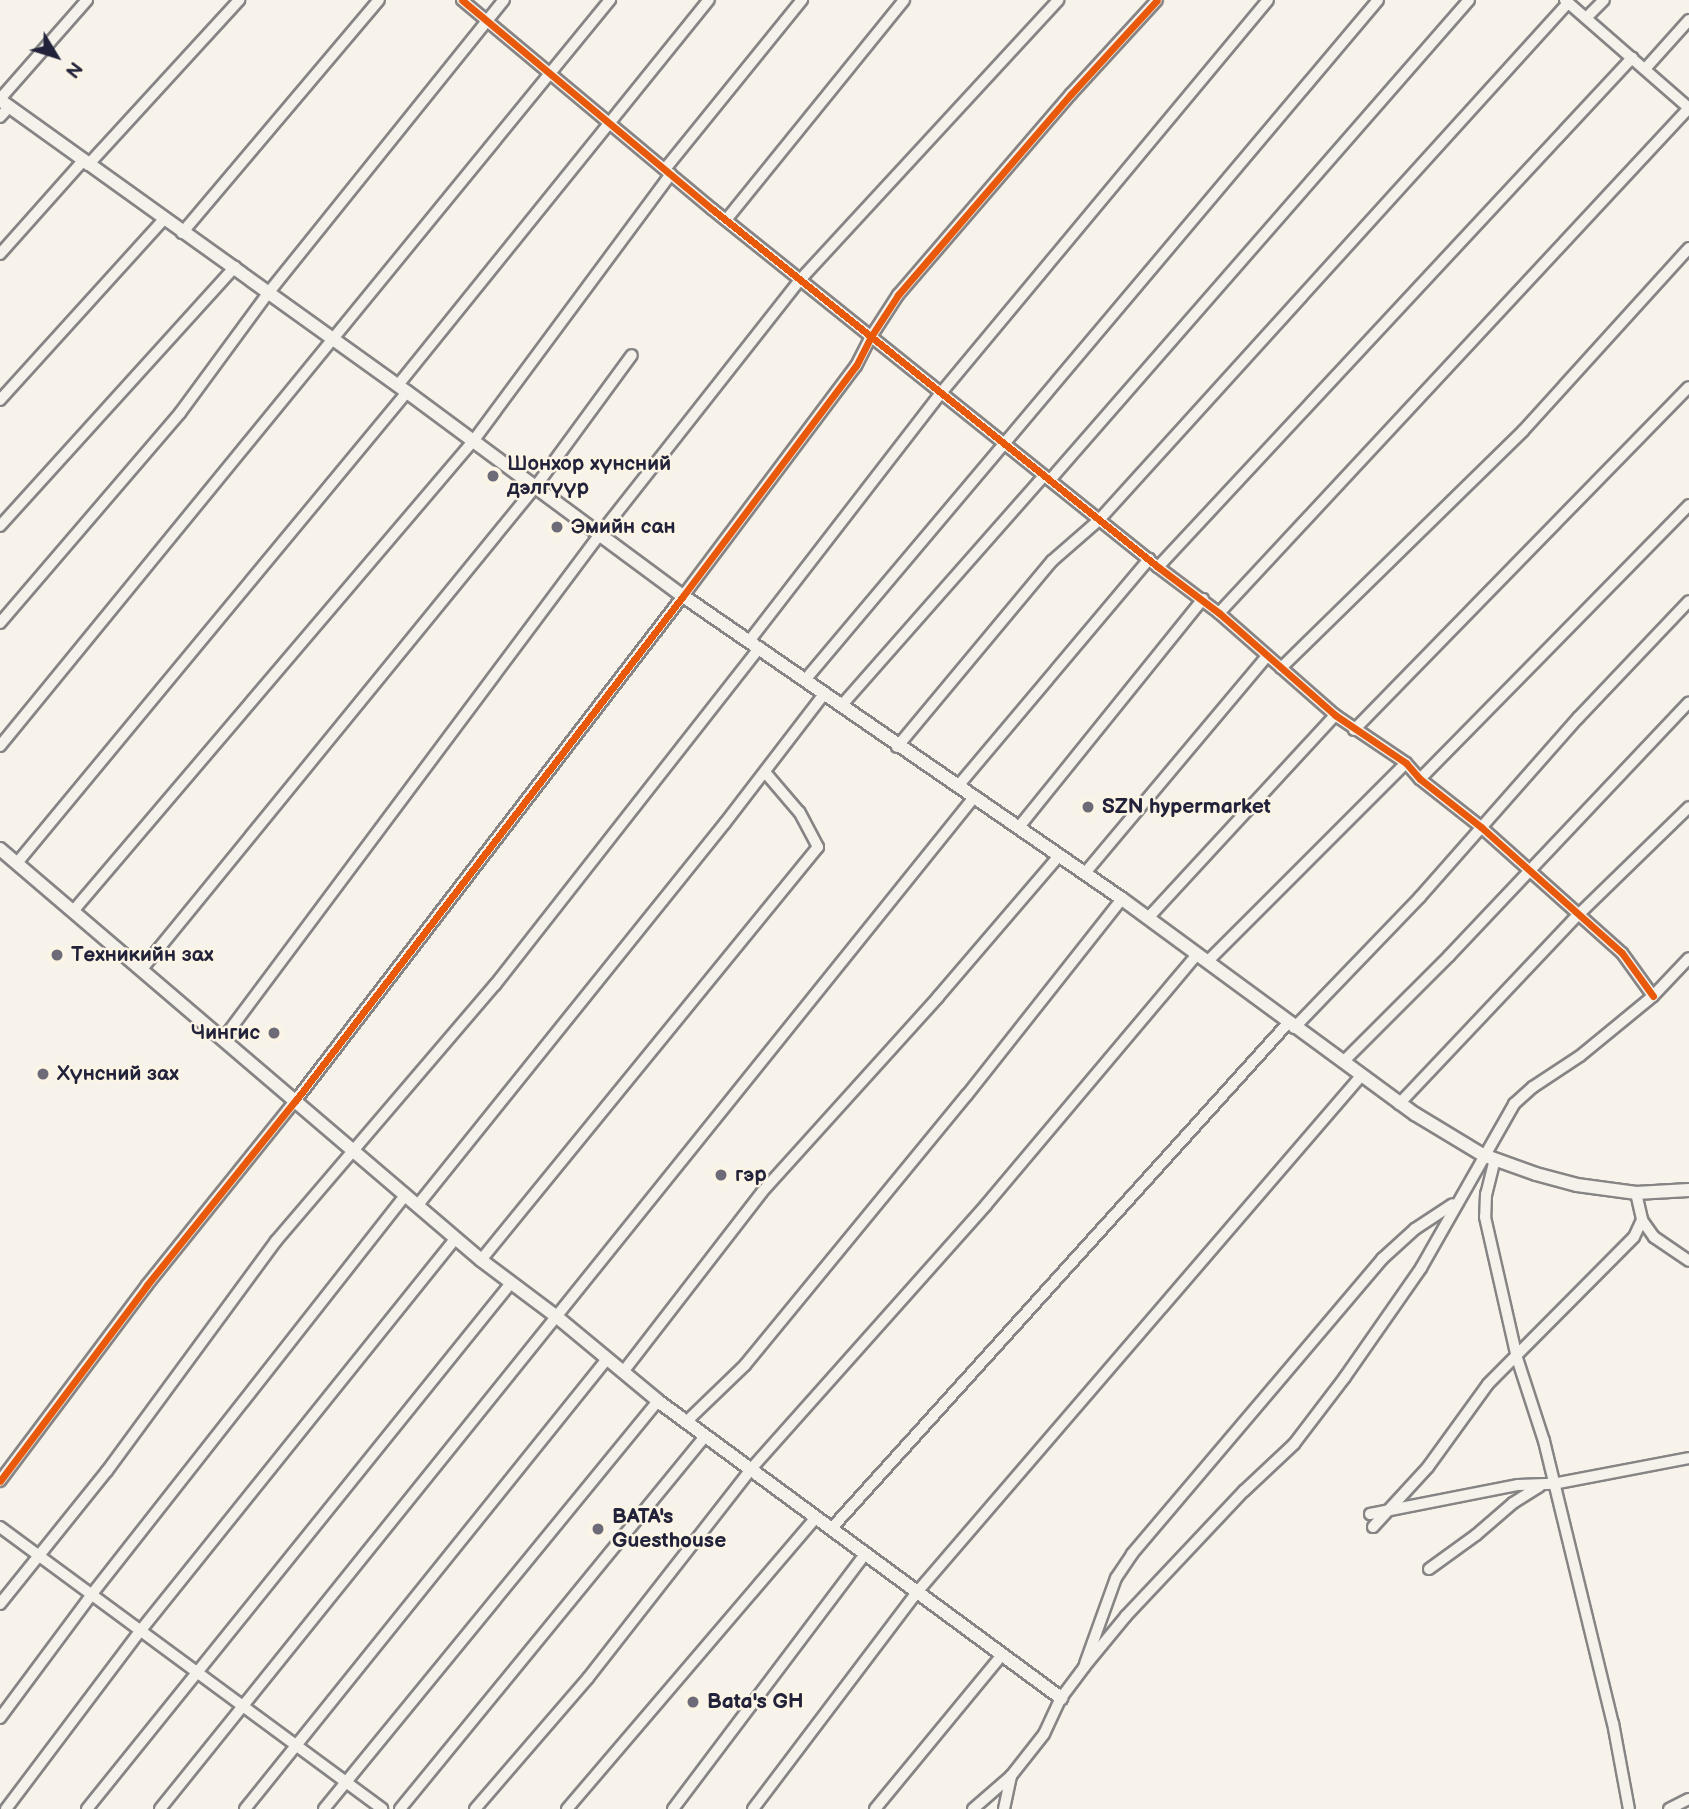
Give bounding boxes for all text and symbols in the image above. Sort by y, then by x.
north arrow [21,21,91,91]
text: N [59,57,86,82]
place label: Шонхор хүнсний дэлгүүр [507,451,671,501]
marker: Шонхор хүнсний дэлгүүр [485,468,501,484]
place label: Эмийн сан [571,514,676,540]
marker: Эмийн сан [549,519,565,535]
place label: SZN hypermarket [1102,794,1271,820]
marker: SZN hypermarket [1080,799,1096,815]
place label: Техникийн зах [71,942,213,968]
marker: Техникийн зах [49,947,65,963]
place label: Чингис [191,1020,260,1046]
marker: Чингис [266,1025,282,1041]
place label: Хүнсний зах [57,1061,179,1087]
marker: Хүнсний зах [35,1066,51,1082]
place label: гэр [735,1162,767,1188]
marker: гэр [713,1167,729,1183]
place label: BATA's Guesthouse [612,1504,726,1554]
marker: BATA's Guesthouse [590,1521,606,1537]
place label: Bata's GH [707,1689,803,1715]
marker: Bata's GH [685,1694,701,1710]

